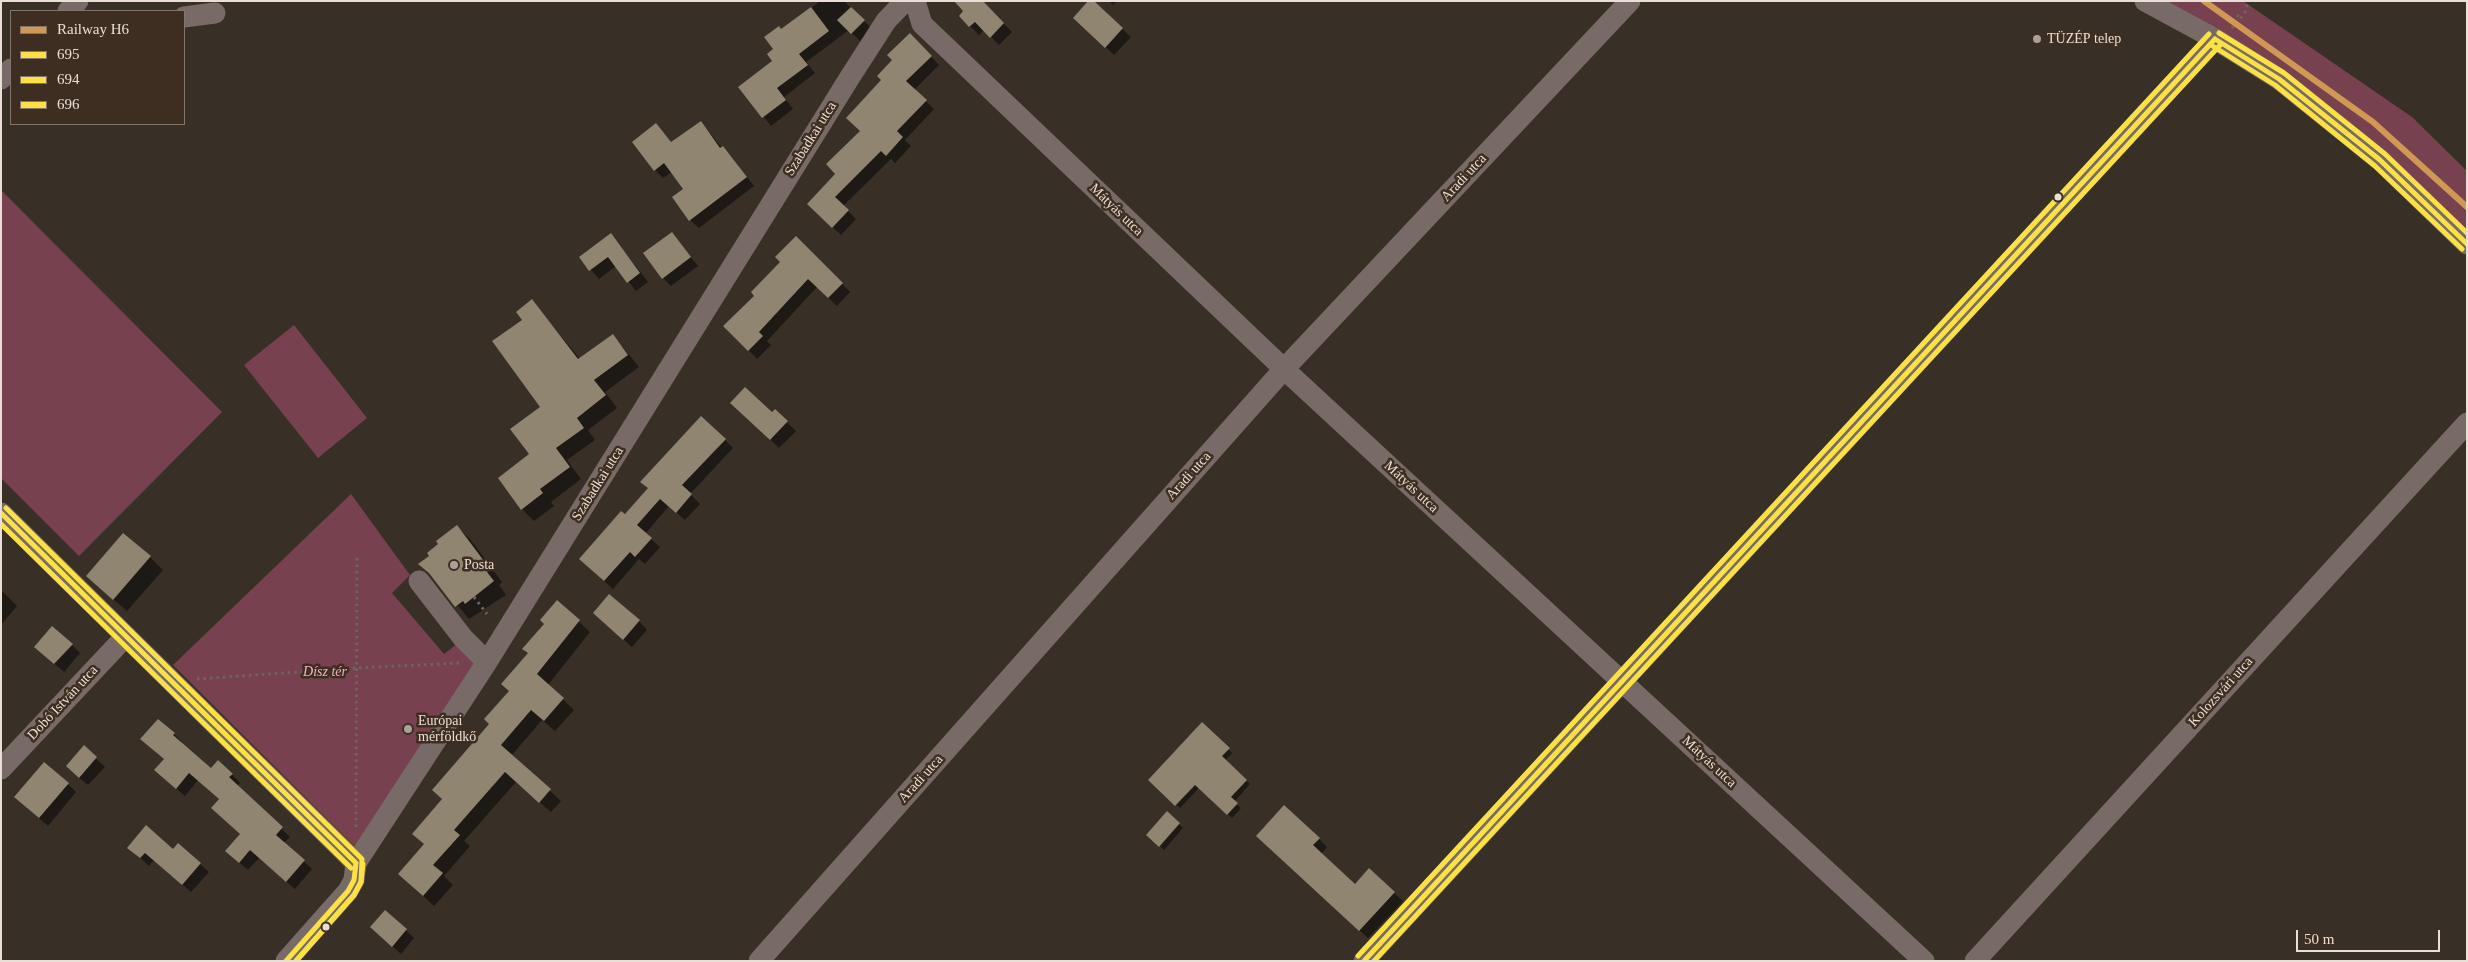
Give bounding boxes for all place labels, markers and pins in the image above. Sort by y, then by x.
place label: TÜZÉP telep [2047,31,2121,47]
marker: TÜZÉP telep [2031,33,2043,45]
unlabelled marker [2053,192,2063,202]
place label: Posta [464,557,494,573]
marker: Posta [448,559,460,571]
place label: Európai mérföldkő [418,713,476,746]
marker: Európai mérföldkő [402,723,414,735]
unlabelled marker [321,922,331,932]

